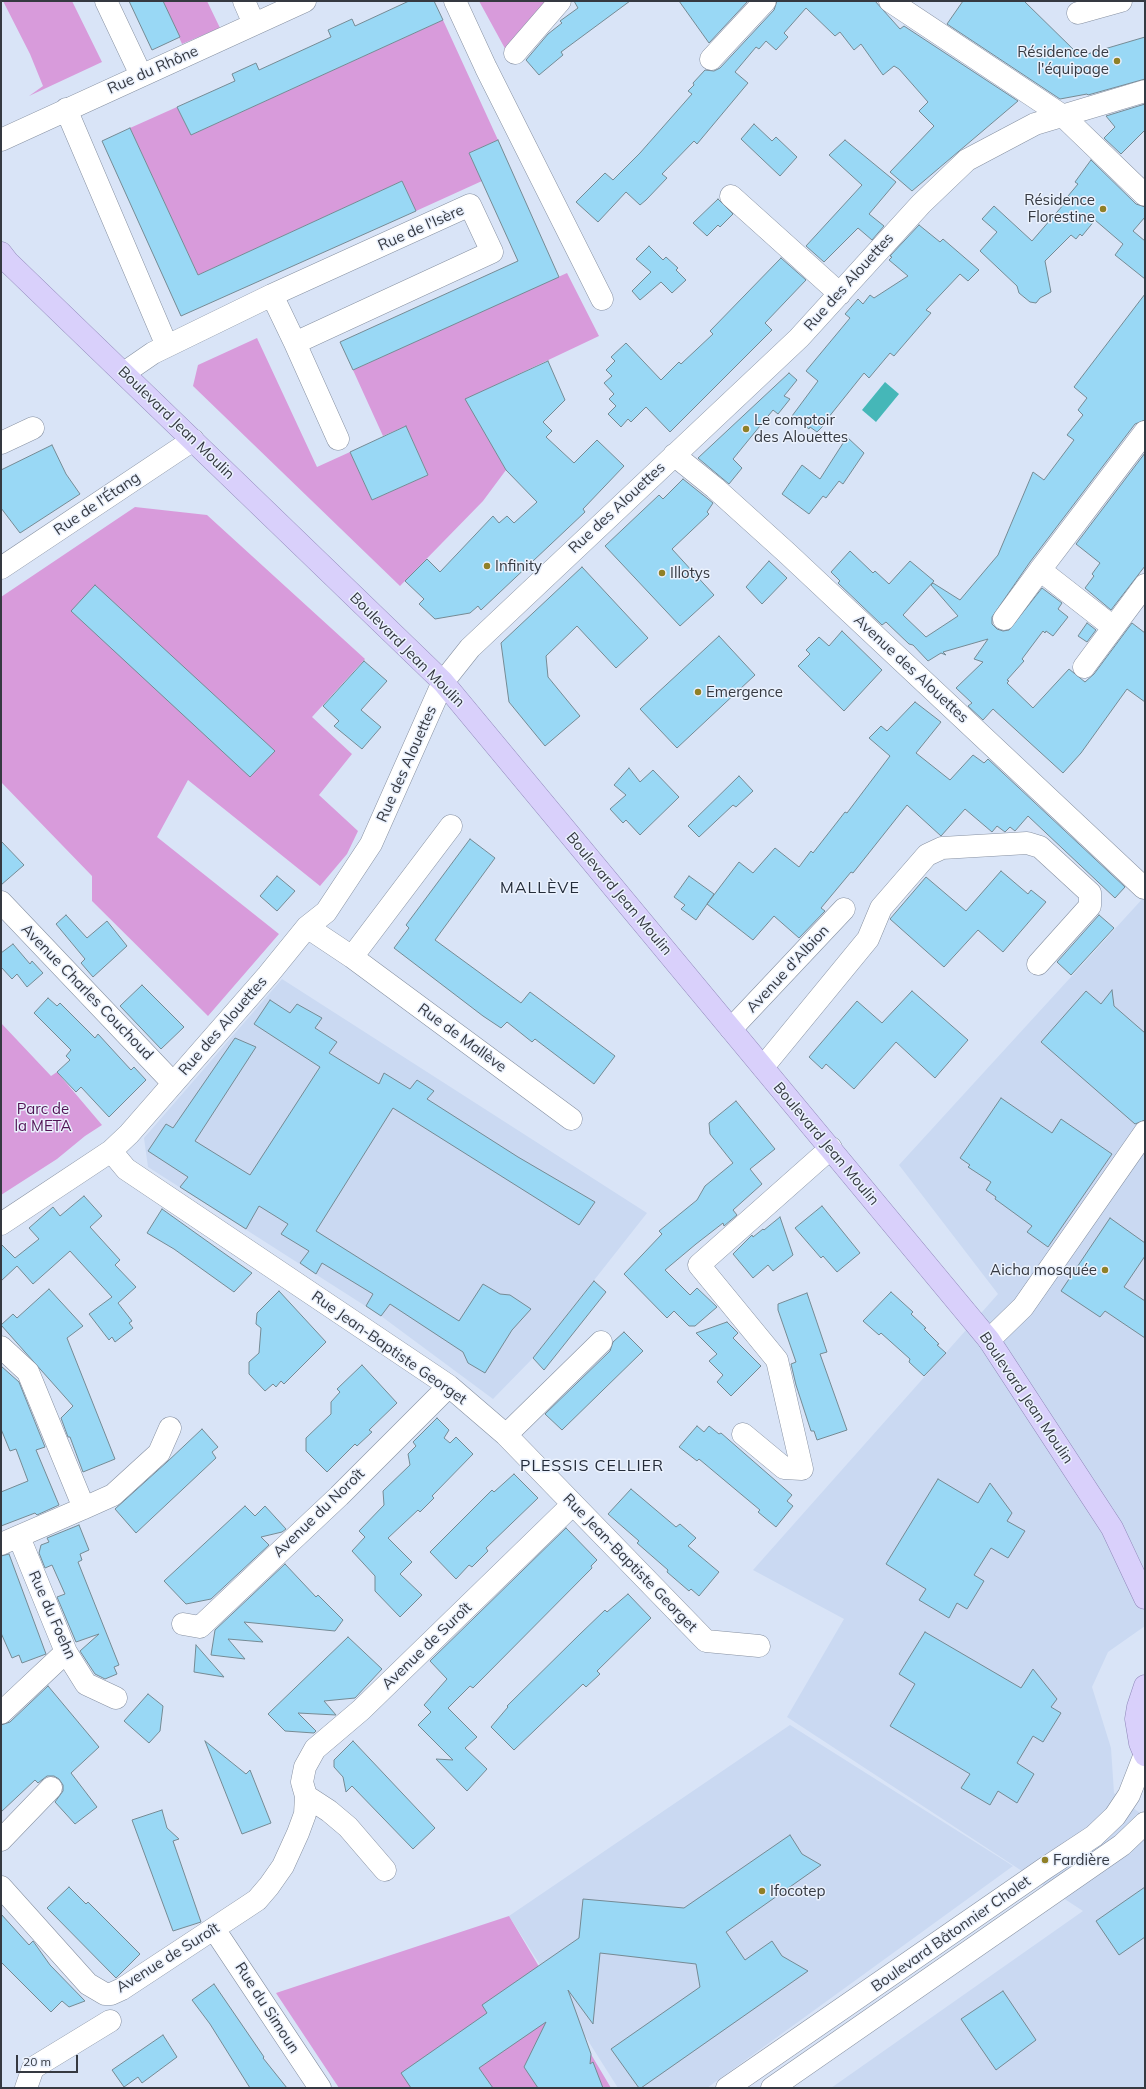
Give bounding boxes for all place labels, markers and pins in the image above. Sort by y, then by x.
place label: Résidence de l'équipage [1017,43,1109,78]
marker: Résidence de l'équipage [1112,56,1122,66]
place label: Résidence Florestine [1024,191,1095,226]
marker: Résidence Florestine [1098,204,1108,214]
place label: Le comptoir des Alouettes [754,411,848,446]
marker: Le comptoir des Alouettes [741,424,751,434]
place label: Infinity [495,557,542,575]
marker: Infinity [482,561,492,571]
place label: Illotys [670,564,710,582]
marker: Illotys [657,568,667,578]
place label: Emergence [706,683,783,701]
marker: Emergence [693,687,703,697]
place label: Aicha mosquée [990,1261,1097,1279]
marker: Aicha mosquée [1100,1265,1110,1275]
place label: Fardière [1053,1851,1110,1869]
marker: Fardière [1040,1855,1050,1865]
place label: Ifocotep [770,1882,825,1900]
marker: Ifocotep [757,1886,767,1896]

